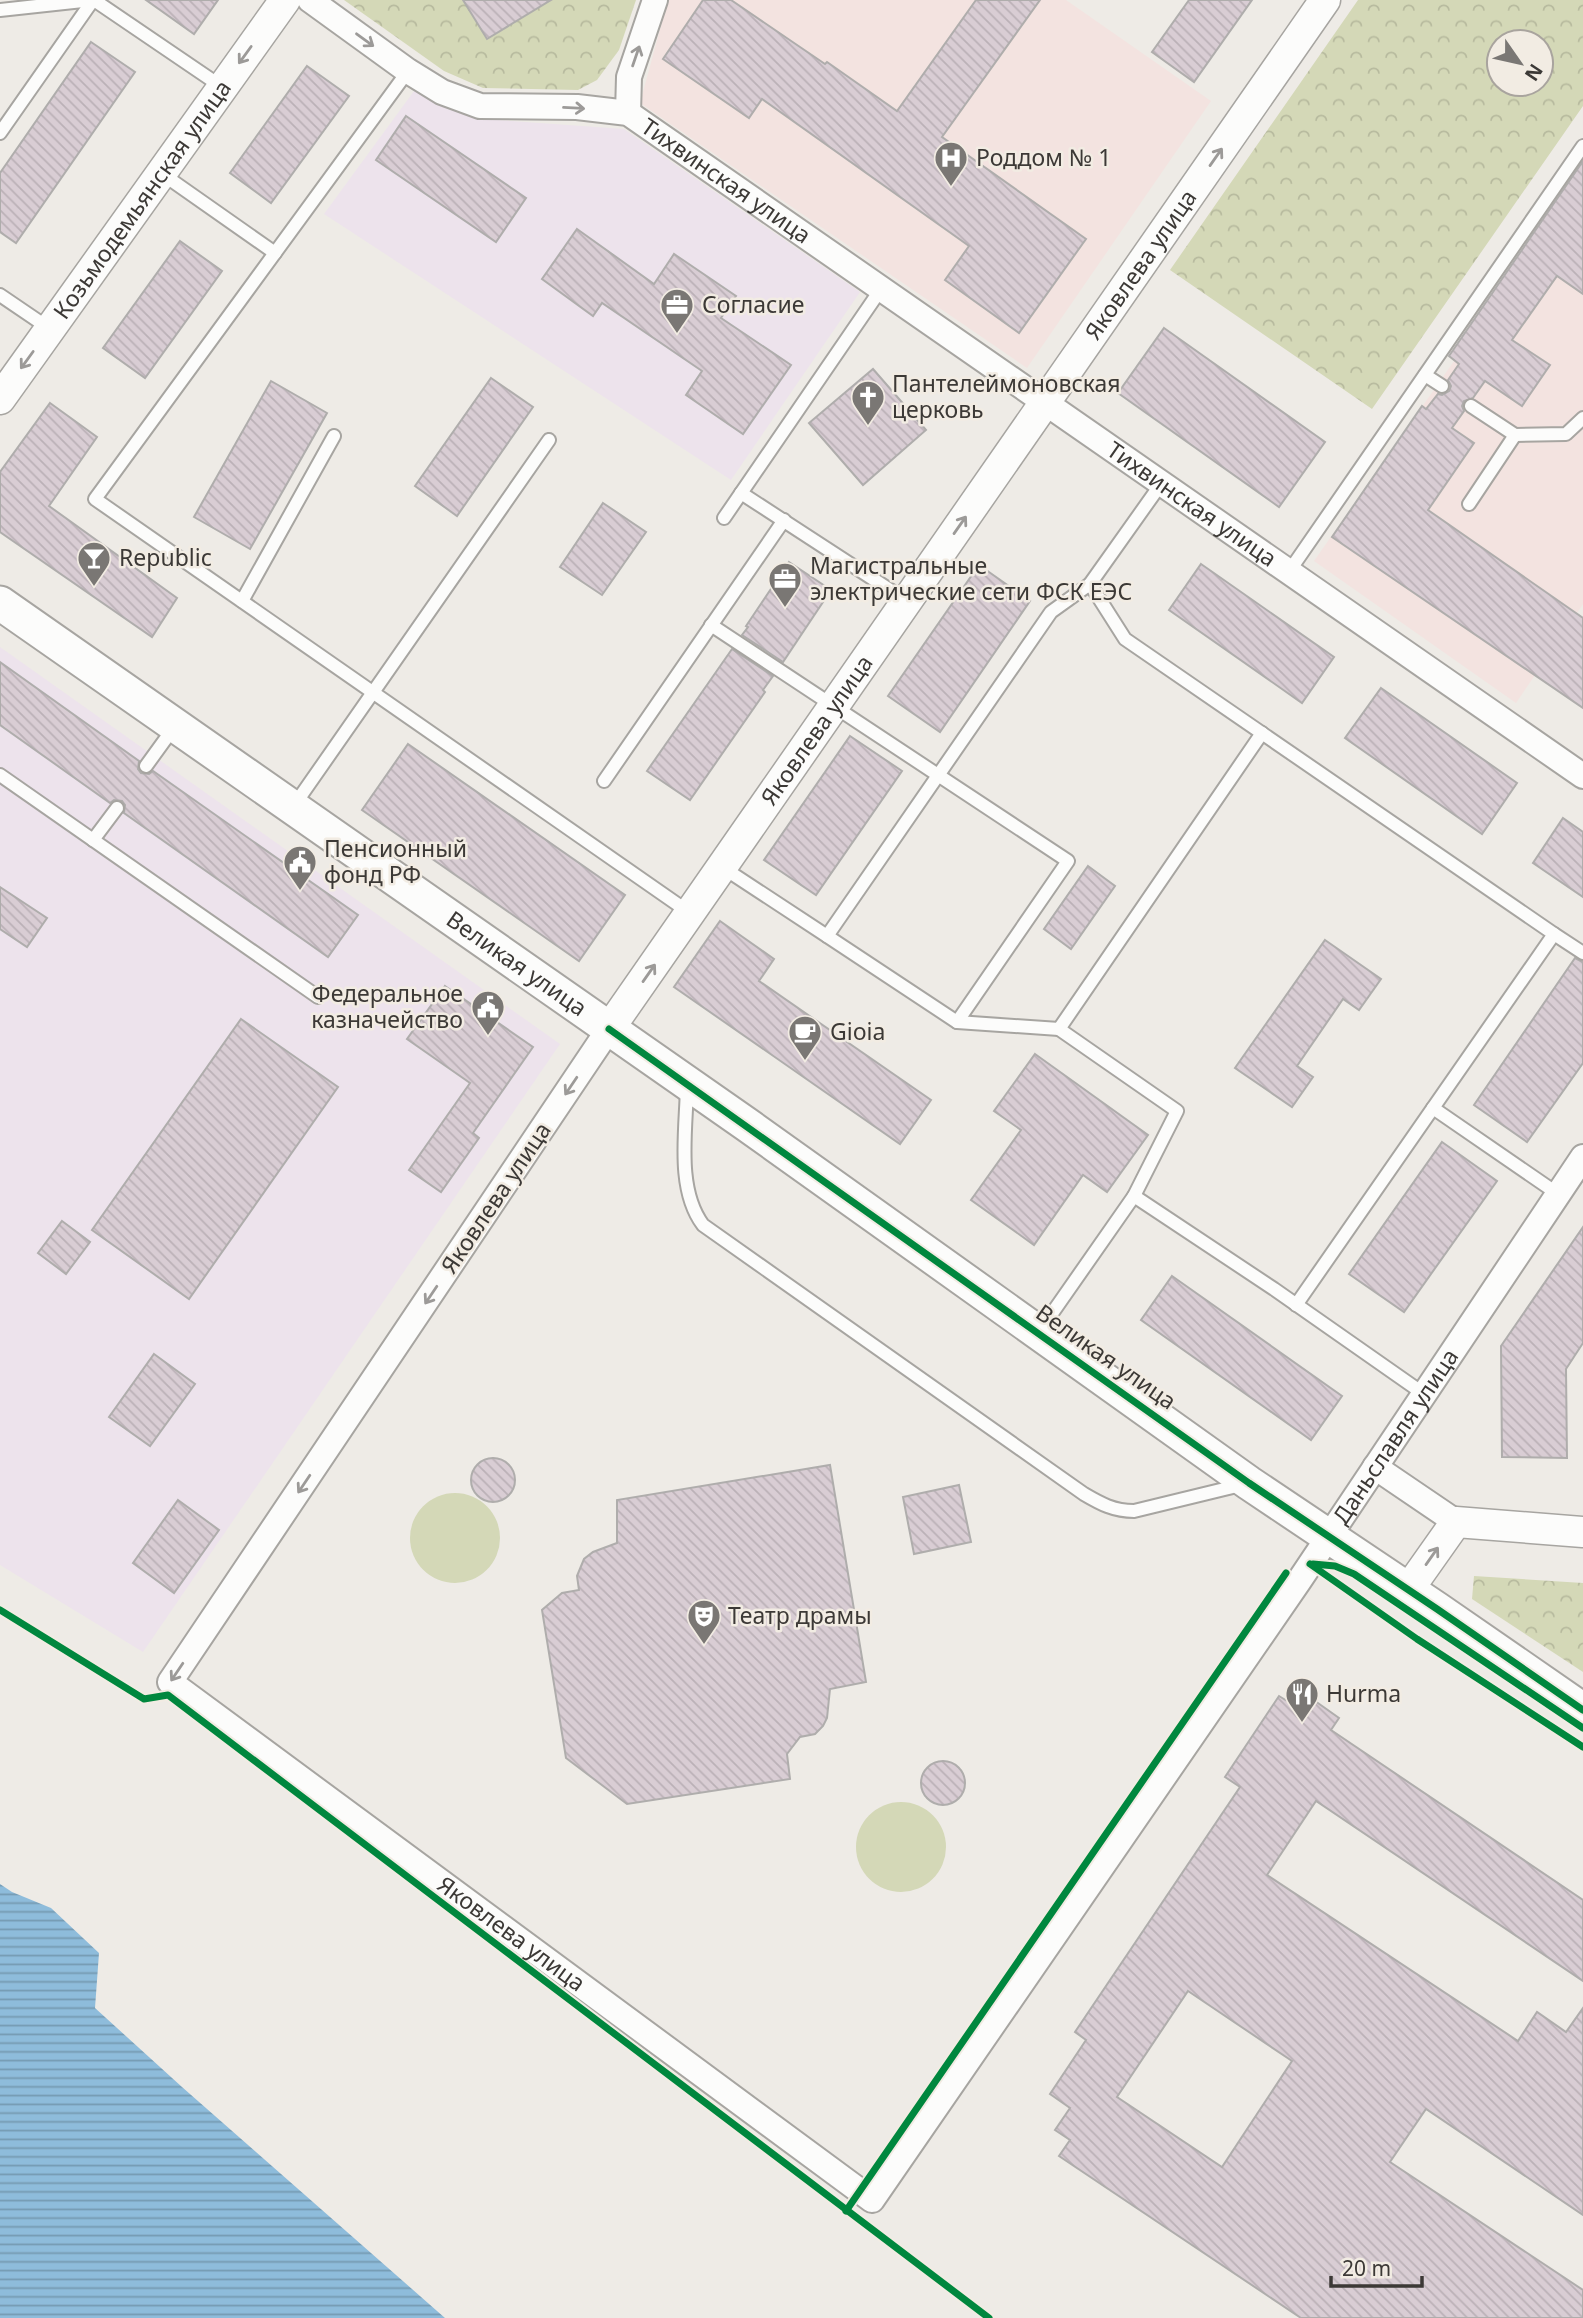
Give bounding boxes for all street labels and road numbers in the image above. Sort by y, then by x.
street label: Козьмодемьянская улица [45,73,238,325]
street label: Тихвинская улица [635,110,818,250]
street label: Яковлева улица [1076,183,1203,346]
street label: Тихвинская улица [1101,433,1283,574]
street label: Яковлева улица [753,648,880,811]
street label: Великая улица [440,903,594,1023]
street label: Яковлева улица [433,1115,558,1279]
street label: Великая улица [1030,1296,1183,1416]
street label: Даньславля улица [1325,1342,1465,1530]
street label: Яковлева улица [431,1868,592,1998]

